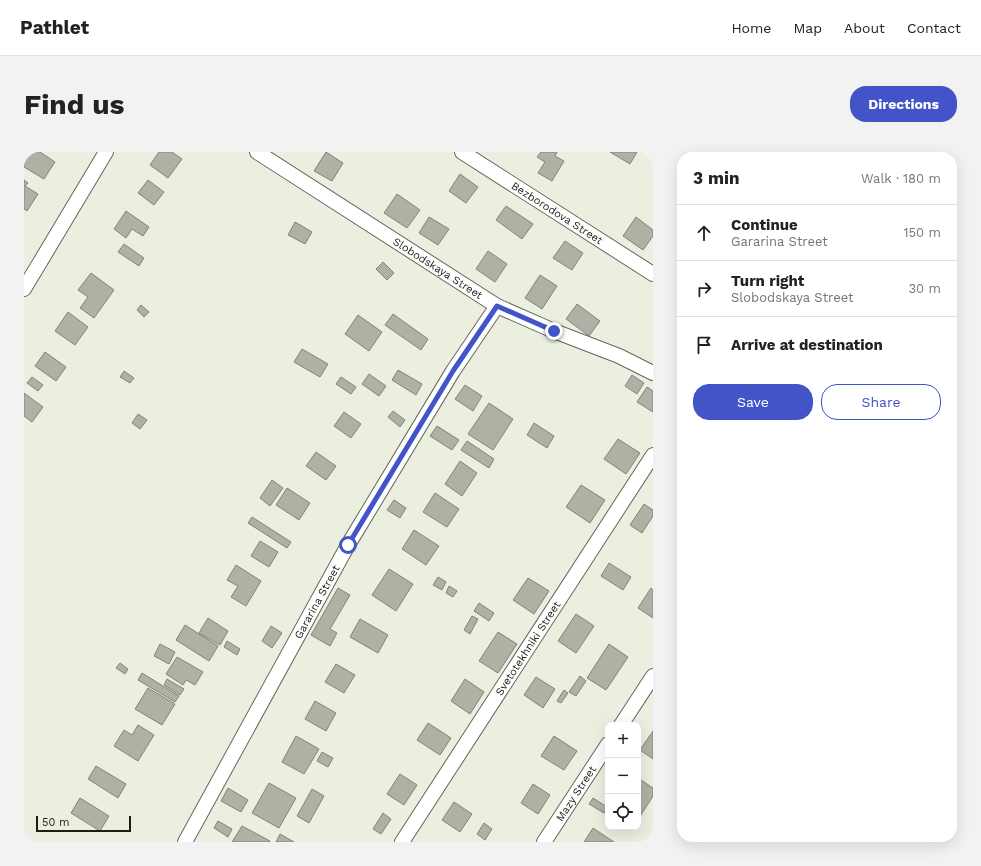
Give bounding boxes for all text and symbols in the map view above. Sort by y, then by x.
text: Pathlet [20,16,89,39]
text: Home [731,20,771,36]
text: Map [793,20,822,36]
text: About [844,20,885,36]
text: Contact [907,20,961,36]
button: Directions [850,86,957,122]
text: Find us [24,88,124,121]
text: 3 min [693,168,739,188]
text: Walk · 180 m [861,171,941,186]
street label: Bezborodova Street [509,179,606,247]
text: Continue [731,216,798,234]
icon: ahead [693,222,715,244]
text: 150 m [903,225,941,240]
text: Gararina Street [731,234,828,249]
street label: Slobodskaya Street [391,235,485,302]
text: Turn right [731,272,804,290]
icon: right [693,278,715,300]
text: 30 m [909,281,941,296]
text: Slobodskaya Street [731,290,853,305]
route end [545,322,563,340]
icon: arrive [693,334,715,356]
text: Arrive at destination [731,336,883,354]
button: Save [693,384,813,420]
button: Share [821,384,941,420]
route start [339,536,357,554]
street label: Gararina Street [291,562,342,641]
street label: Svetotekhniki Street [492,598,563,698]
map controls [605,722,641,830]
button: + [605,722,641,758]
button: − [605,758,641,794]
street label: Mazy Street [553,763,599,824]
button: locate [605,794,641,830]
scale bar [36,814,131,833]
text: 50 m [42,816,69,829]

